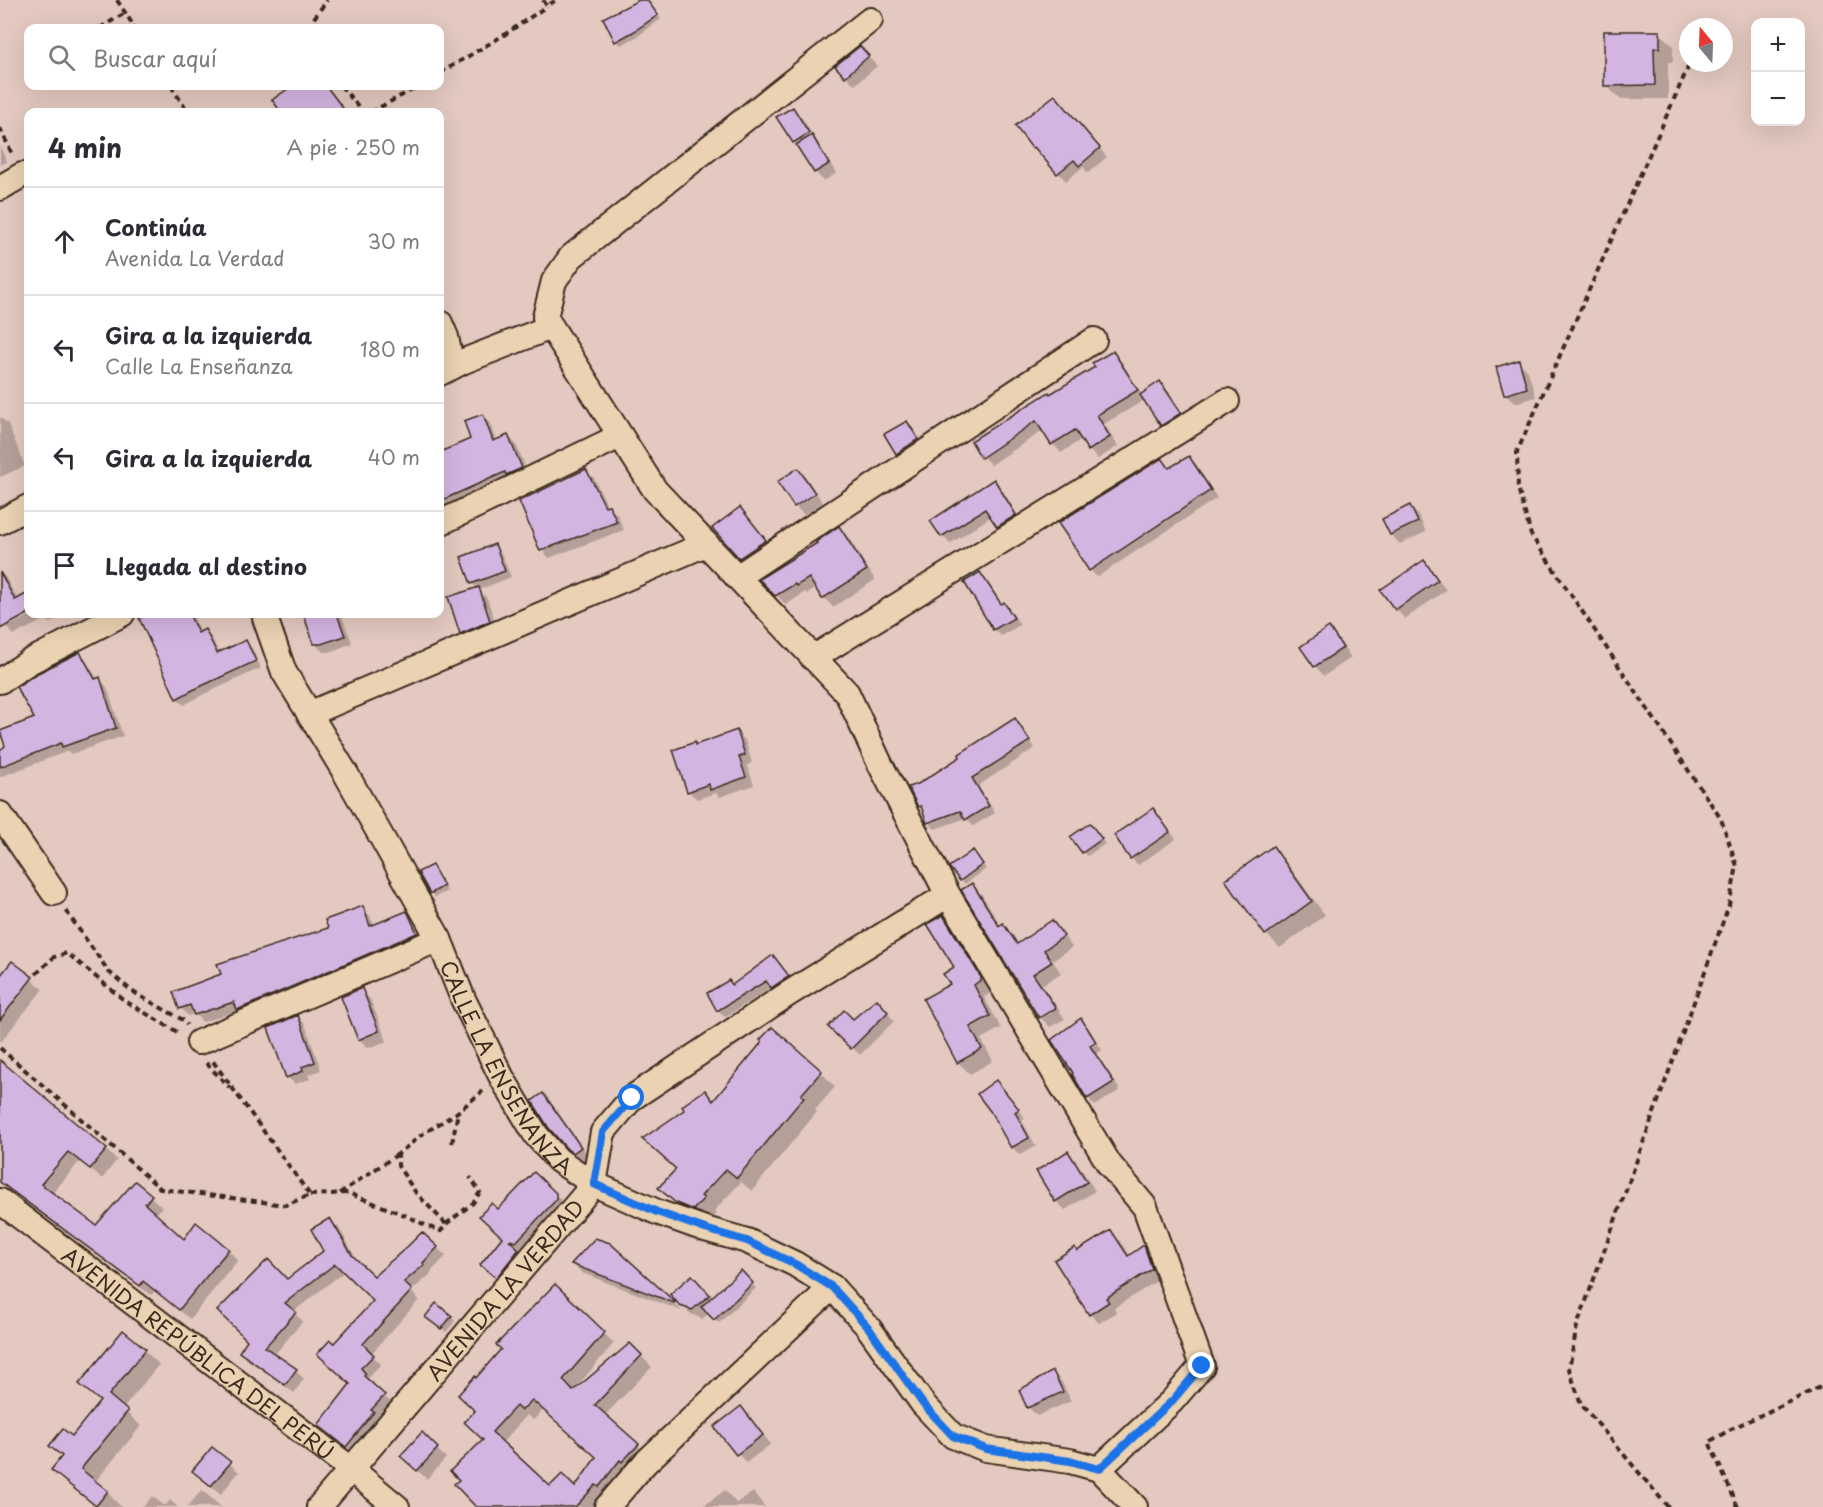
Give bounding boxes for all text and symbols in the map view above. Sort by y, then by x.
north arrow [1679,18,1733,72]
map controls [1751,18,1805,126]
button: + [1751,18,1805,72]
search box [24,24,444,90]
icon: search [45,41,78,74]
text: Buscar aquí [93,41,217,74]
button: − [1751,72,1805,126]
text: 4 min [48,128,122,167]
text: A pie · 250 m [286,132,420,162]
text: Continúa [105,210,207,243]
icon: ahead [48,225,81,258]
text: 30 m [367,226,420,256]
text: Avenida La Verdad [105,243,284,273]
text: Gira a la izquierda [105,318,312,351]
icon: left [48,333,81,366]
text: 180 m [360,334,420,364]
text: Calle La Enseñanza [105,351,293,381]
icon: left [48,441,81,474]
text: Gira a la izquierda [105,441,312,474]
text: 40 m [368,442,420,472]
icon: arrive [48,549,81,582]
text: Llegada al destino [105,549,307,582]
street label: CALLE LA ENSEÑANZA [433,955,580,1182]
route start [618,1084,644,1110]
street label: AVENIDA LA VERDAD [418,1192,591,1387]
street label: AVENIDA REPÚBLICA DEL PERÚ [56,1238,342,1467]
route end [1188,1352,1214,1378]

